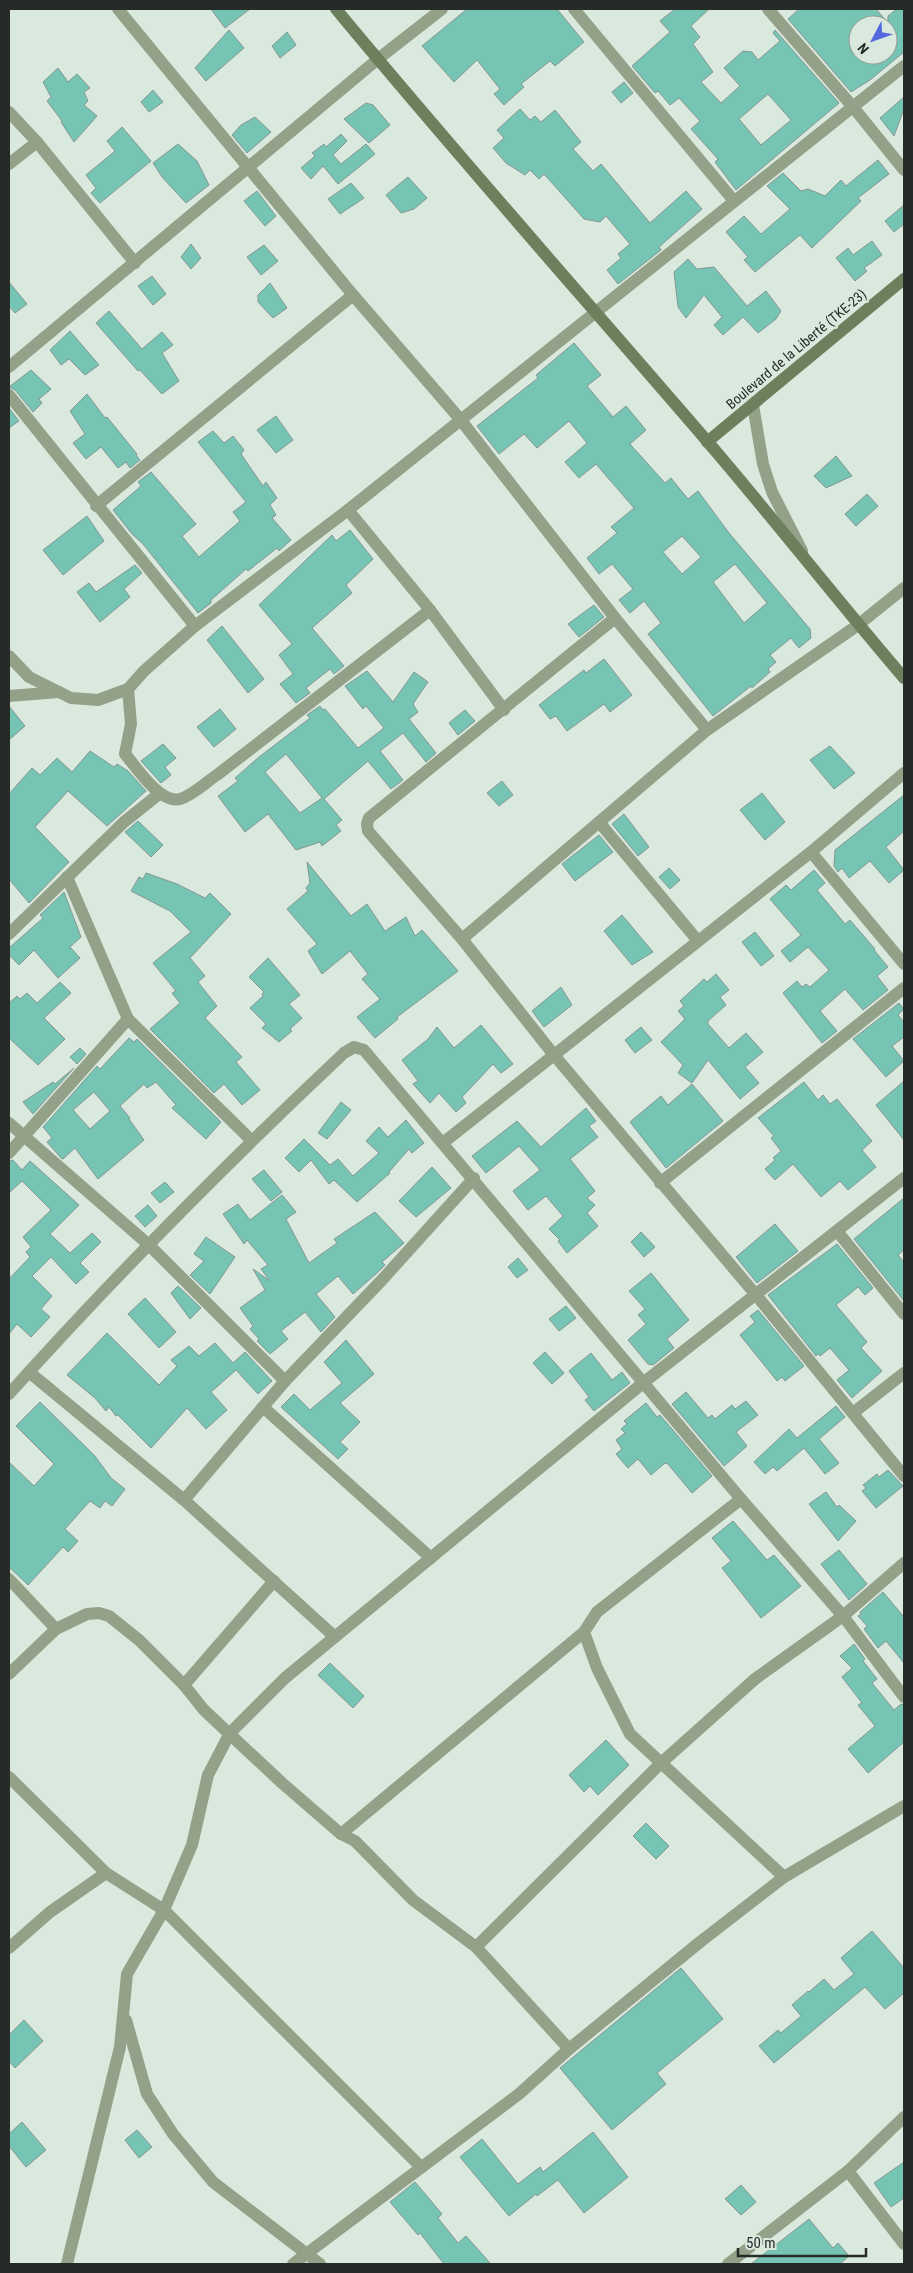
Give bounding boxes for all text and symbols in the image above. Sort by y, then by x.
north arrow [848,15,898,65]
text: N [854,40,872,57]
street label: Boulevard de la Liberté (TKE-23) [723,286,870,413]
scale bar [738,2226,866,2258]
text: 50 m [746,2234,776,2252]

